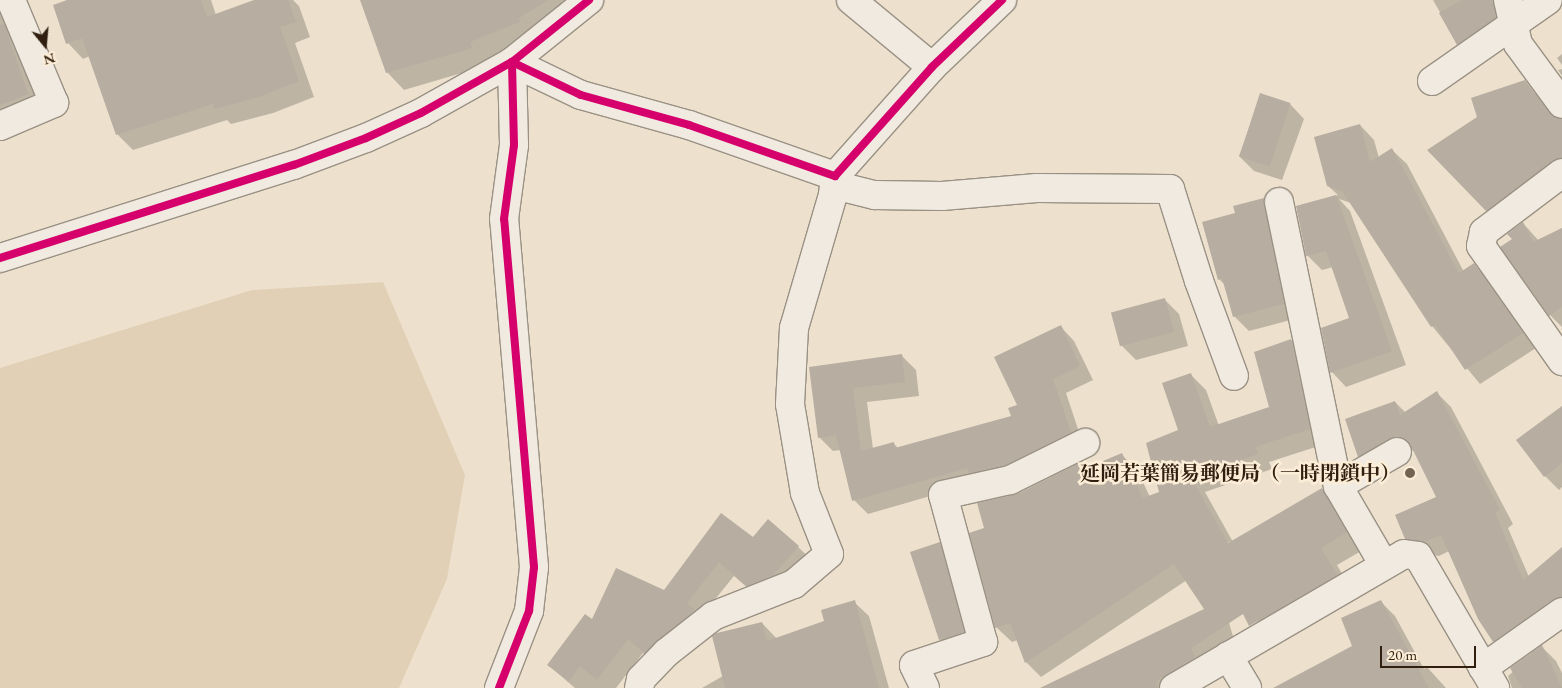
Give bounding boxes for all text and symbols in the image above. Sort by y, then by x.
north arrow [20,20,70,70]
text: N [41,49,57,70]
place label: 延岡若葉簡易郵便局（一時閉鎖中） [1080,461,1400,485]
marker: 延岡若葉簡易郵便局（一時閉鎖中） [1404,467,1416,479]
scale bar [1382,636,1478,668]
text: 20 m [1388,645,1417,664]

